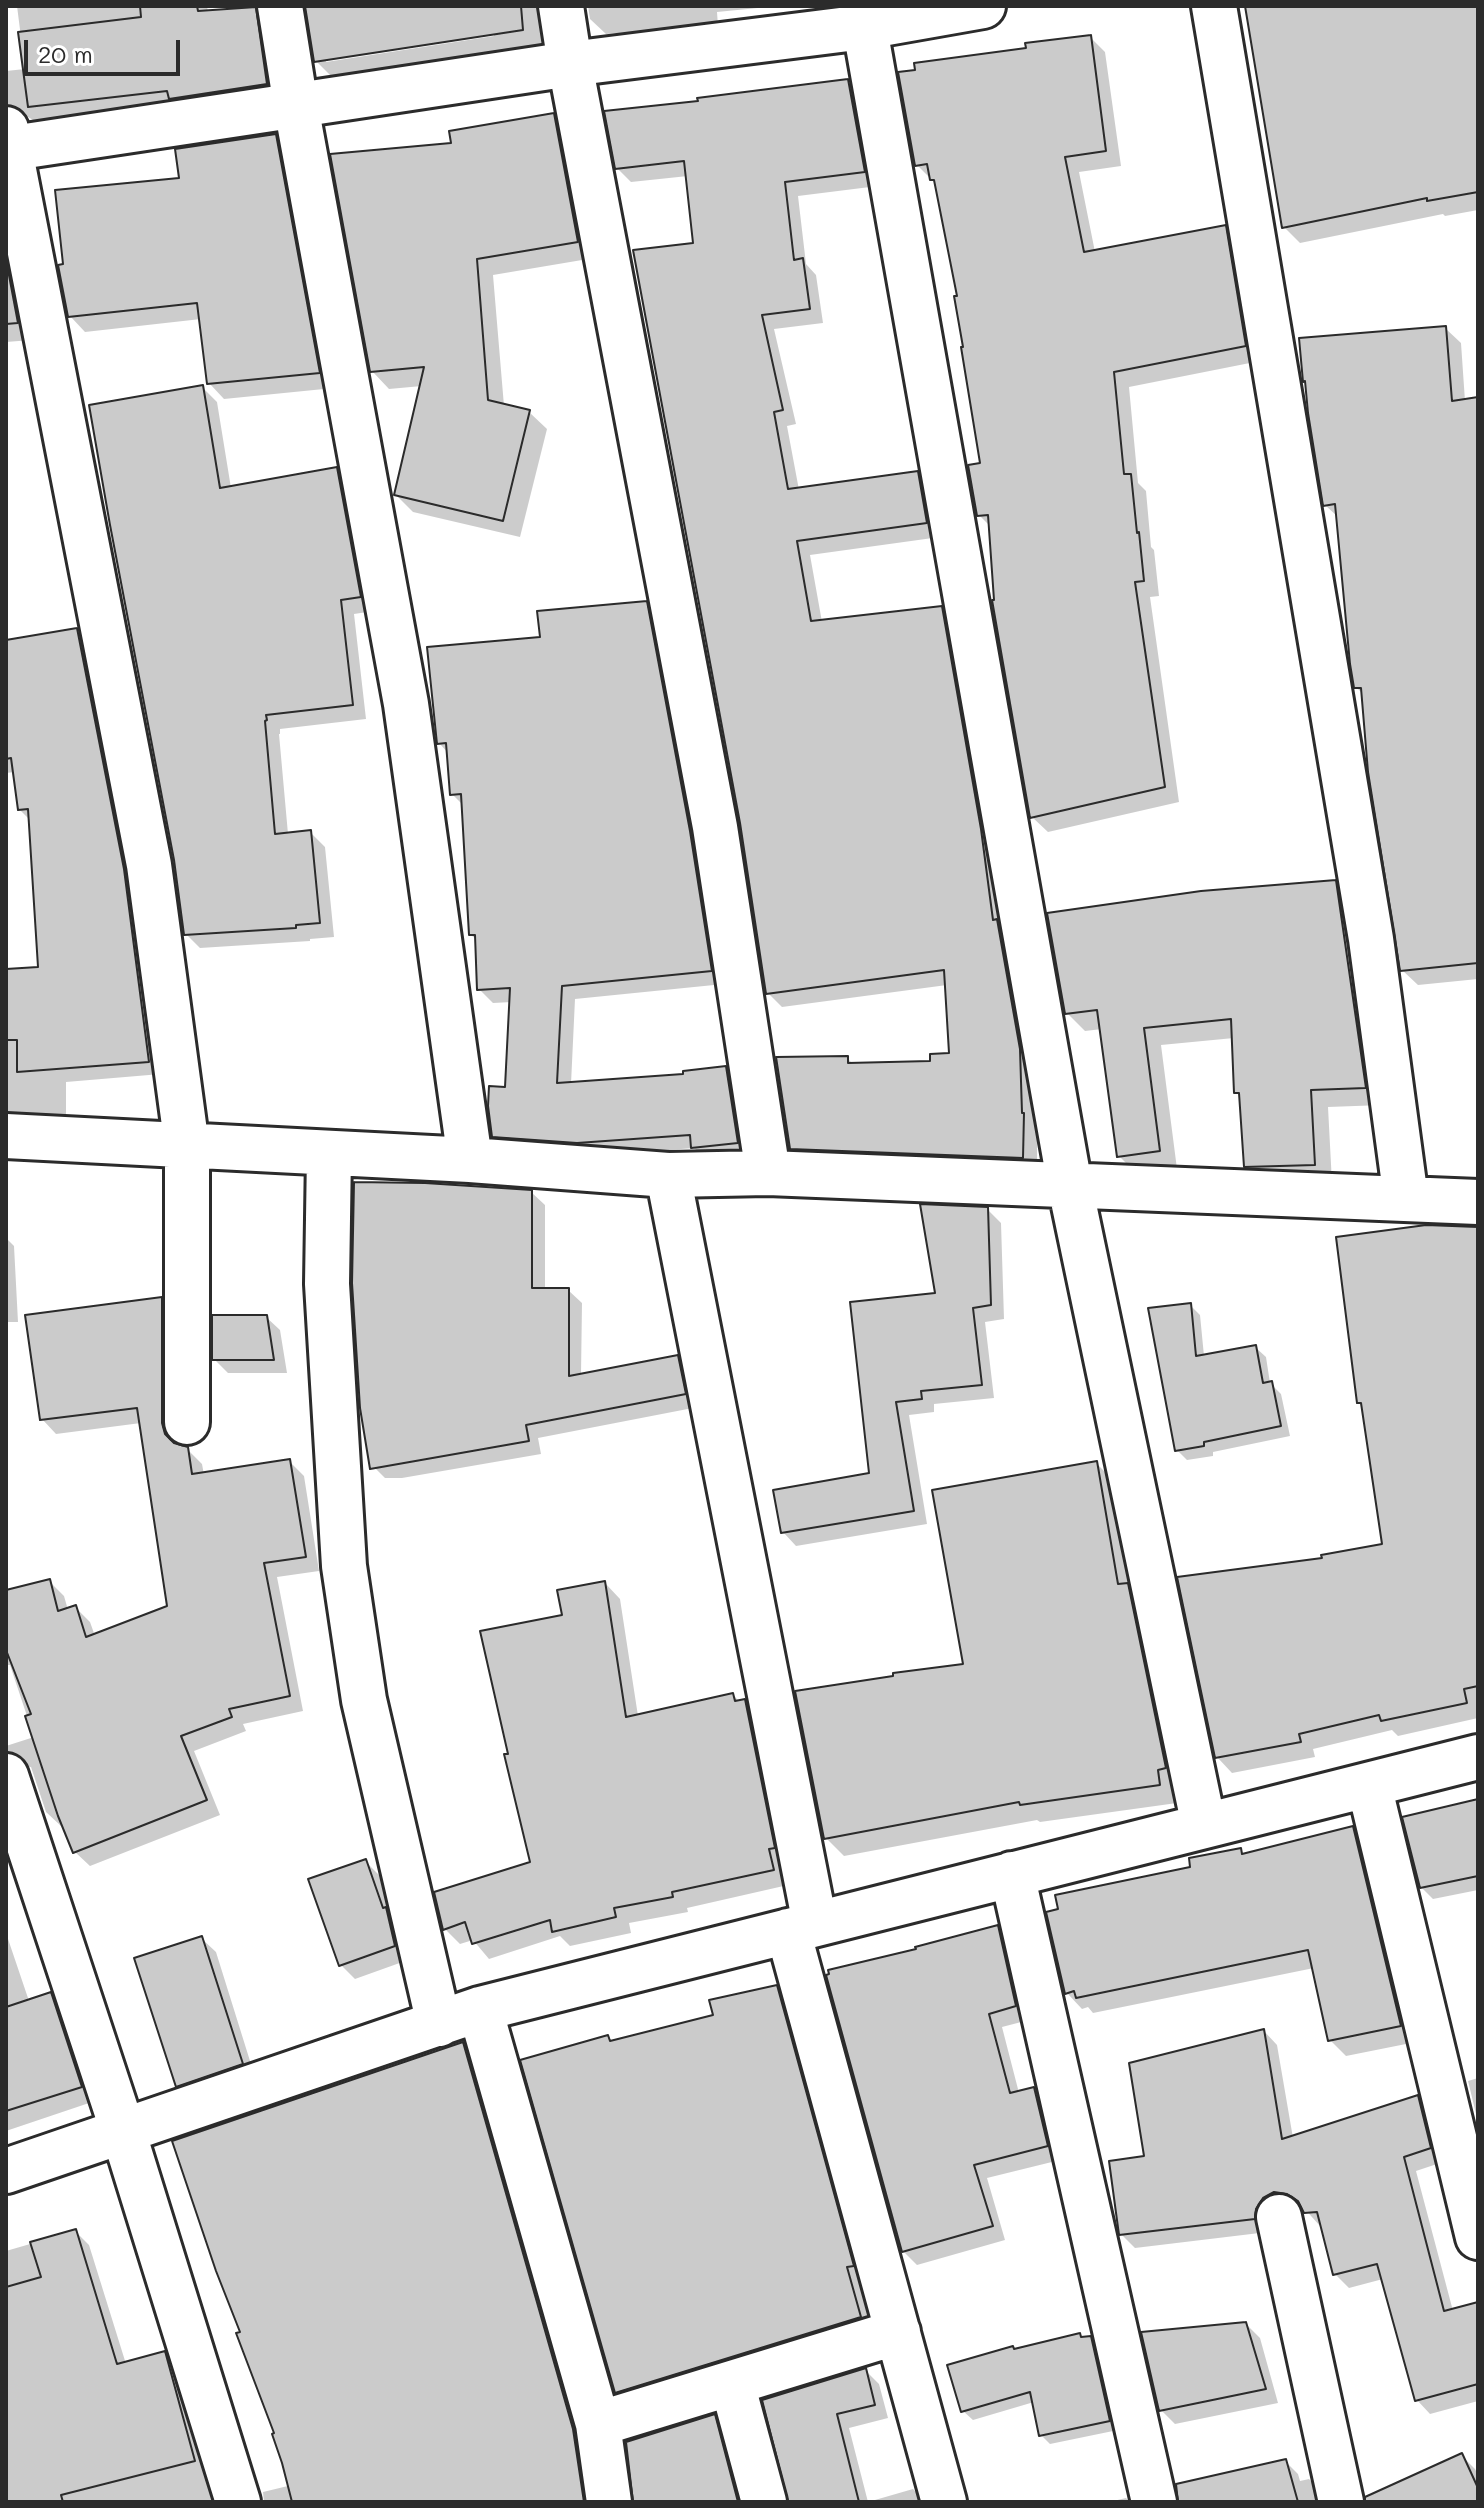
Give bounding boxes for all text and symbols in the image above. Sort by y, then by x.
scale bar [28,24,184,74]
text: 20 m [38,38,93,69]

